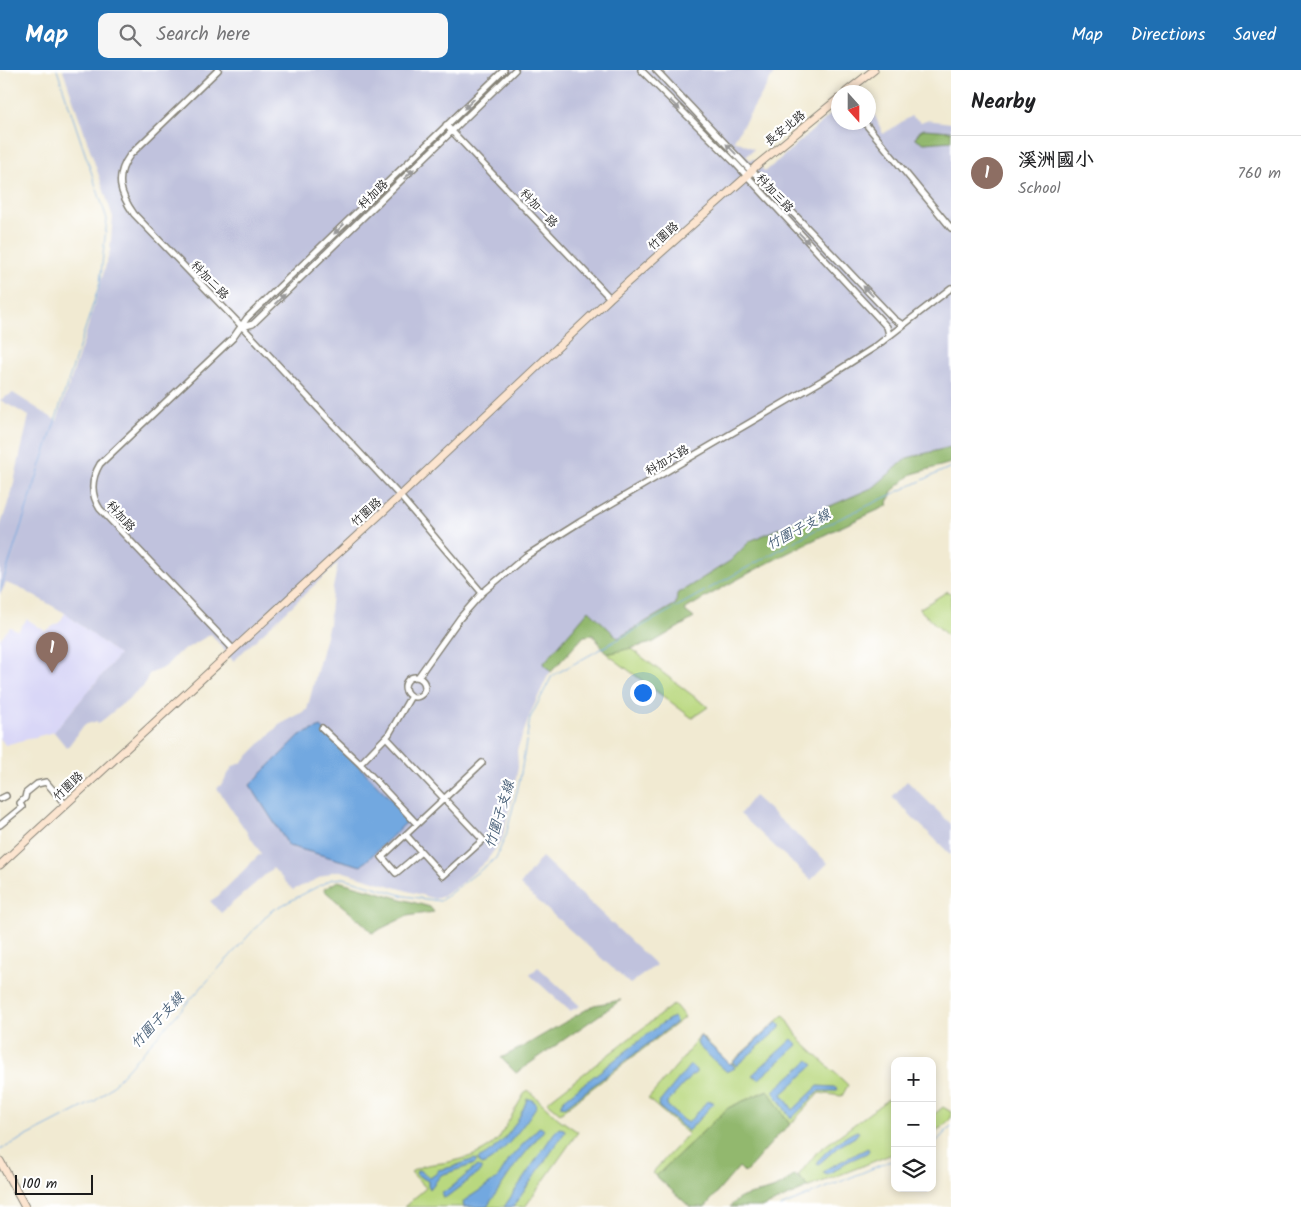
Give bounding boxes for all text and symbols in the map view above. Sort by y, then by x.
search box [98,13,448,58]
text: Map [25,16,68,55]
text: Search here [156,20,250,50]
icon: search [116,21,144,49]
text: Map [1071,21,1103,50]
text: Directions [1131,21,1205,50]
text: Saved [1233,21,1276,50]
north arrow [831,85,876,130]
text: Nearby [971,86,1036,119]
one-way arrow [463,98,475,110]
one-way arrow [669,99,681,111]
street label: 長安北路 [761,106,810,151]
one-way arrow [725,143,737,155]
text: 溪洲國小 [1018,146,1094,176]
text: 1 [985,161,989,186]
text: 760 m [1238,161,1281,186]
one-way arrow [403,168,415,180]
street label: 科加三路 [751,169,798,217]
street label: 科加路 [354,175,393,214]
text: School [1018,176,1061,201]
street label: 科加一路 [515,184,562,232]
street label: 竹圍路 [644,217,683,255]
one-way arrow [333,223,345,235]
one-way arrow [798,231,810,243]
street label: 科加二路 [186,256,233,304]
one-way arrow [862,285,874,297]
one-way arrow [273,293,285,305]
street label: 科加六路 [642,440,693,481]
street label: 竹圍路 [347,493,386,531]
street label: 科加路 [102,497,140,536]
water label: 竹圍子支線 [762,503,835,556]
pin: 1 [36,632,68,673]
your location [630,680,656,706]
street label: 竹圍路 [49,767,88,806]
water label: 竹圍子支線 [479,777,521,851]
water label: 竹圍子支線 [126,987,190,1054]
map controls [891,1057,936,1192]
button: + [891,1057,936,1102]
button: − [891,1102,936,1147]
button: layers [891,1147,936,1192]
scale bar [15,1172,92,1195]
text: 100 m [22,1173,57,1195]

